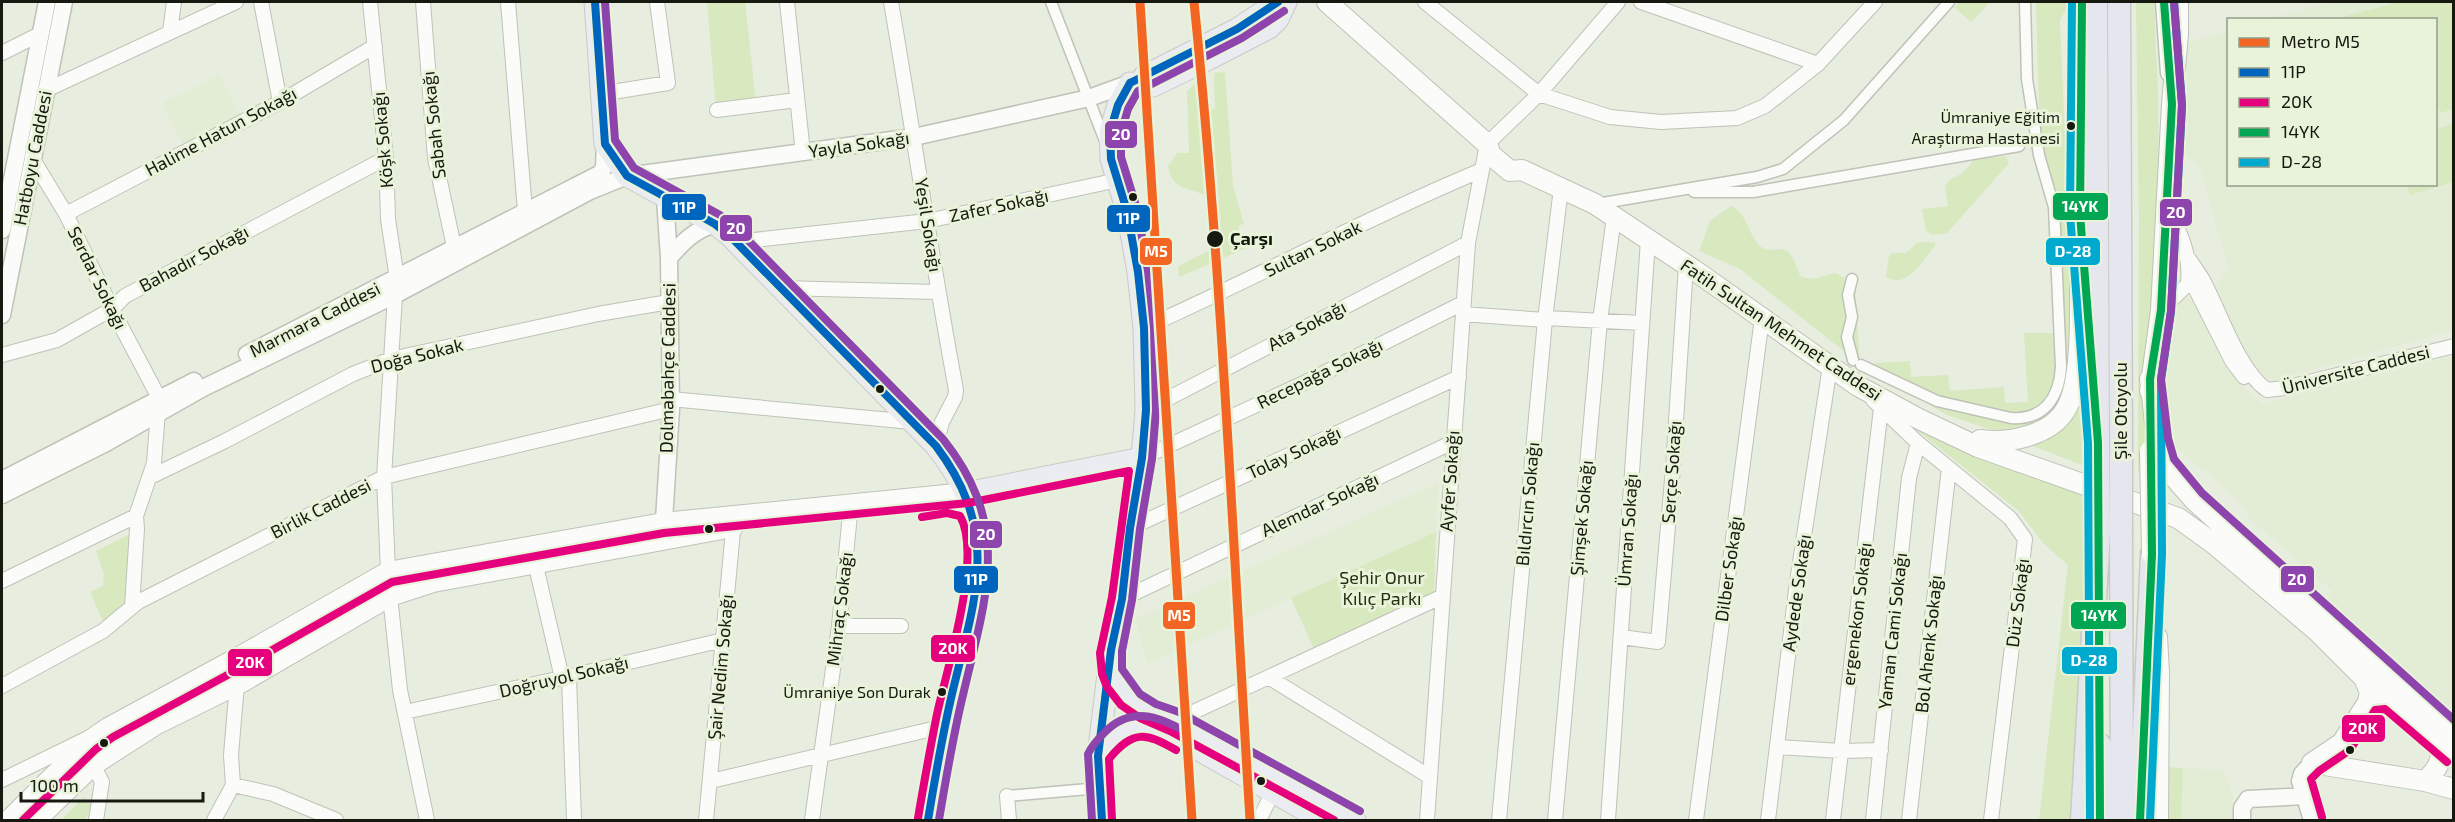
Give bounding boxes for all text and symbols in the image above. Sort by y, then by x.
legend [2227,18,2437,186]
text: Metro M5 [2281,30,2360,52]
text: 11P [2281,60,2306,82]
street label: Sabah Sokağı [416,70,450,180]
street label: Halime Hatun Sokağı [141,82,300,180]
street label: Hatboyu Caddesi [8,88,56,227]
text: 20K [2281,90,2313,112]
street label: Köşk Sokağı [367,91,398,189]
place label: Ümraniye Eğitim Araştırma Hastanesi [1911,107,2060,148]
line badge: 20 [1104,120,1138,149]
marker: Ümraniye Eğitim Araştırma Hastanesi [2065,120,2077,132]
text: 14YK [2281,120,2320,142]
text: 20 [1111,124,1131,143]
street label: Yayla Sokağı [807,126,911,162]
text: D-28 [2281,150,2322,172]
street label: Yeşil Sokağı [910,176,947,274]
street label: Zafer Sokağı [947,184,1051,226]
unlabelled marker [1127,191,1139,203]
line badge: 14YK [2052,192,2109,221]
line badge: 11P [661,193,707,221]
text: 14YK [2062,196,2099,215]
text: 11P [672,197,696,216]
line badge: 20 [2159,198,2193,227]
text: 20 [2166,202,2186,221]
line badge: 11P [1106,204,1151,233]
text: 11P [1116,208,1140,227]
line badge: 20 [719,214,753,242]
street label: Sultan Sokak [1260,215,1365,281]
text: 20 [726,218,746,237]
street label: Bahadır Sokağı [135,220,252,296]
street label: Serdar Sokağı [64,223,132,333]
place label: Çarşı [1230,227,1273,250]
marker: Çarşı [1205,229,1225,249]
line badge: M5 [1139,237,1173,266]
line badge: D-28 [2045,237,2101,266]
text: M5 [1144,241,1168,260]
text: D-28 [2055,241,2091,260]
street label: Fatih Sultan Mehmet Caddesi [1677,254,1886,405]
street label: Marmara Caddesi [246,277,384,362]
street label: Dolmabahçe Caddesi [655,283,680,453]
street label: Ata Sokağı [1264,295,1350,355]
street label: Doğa Sokak [368,333,465,377]
street label: Recepağa Sokağı [1253,333,1386,413]
street label: Üniversite Caddesi [2280,340,2432,398]
street label: Şile Otoyolu [2109,362,2132,460]
unlabelled marker [874,383,886,395]
street label: Serçe Sokağı [1656,420,1687,524]
street label: Tolay Sokağı [1243,421,1344,483]
street label: Ayfer Sokağı [1434,430,1464,532]
street label: Bıldırcın Sokağı [1511,441,1543,567]
street label: Şimşek Sokağı [1565,459,1598,577]
street label: Alemdar Sokağı [1257,467,1382,541]
street label: Birlik Caddesi [267,473,374,543]
street label: Ümran Sokağı [1612,473,1642,587]
street label: Dilber Sokağı [1710,515,1746,623]
line badge: 20 [969,520,1003,549]
unlabelled marker [703,523,715,535]
text: 20 [976,524,996,543]
street label: Aydede Sokağı [1777,533,1815,653]
street label: ergenekon Sokağı [1836,541,1876,687]
street label: Mihraç Sokağı [821,551,858,667]
street label: Yaman Cami Sokağı [1873,551,1911,710]
street label: Düz Sokağı [2001,557,2033,649]
line badge: 11P [953,565,999,594]
line badge: 20 [2280,565,2315,593]
park label: Şehir Onur Kılıç Parkı [1339,566,1425,610]
text: 11P [964,569,988,588]
text: 20 [2287,569,2307,588]
street label: Bol Ahenk Sokağı [1910,574,1946,714]
street label: Şair Nedim Sokağı [703,593,738,741]
line badge: M5 [1162,601,1196,630]
line badge: 14YK [2070,601,2127,630]
text: M5 [1167,605,1191,624]
text: 14YK [2081,605,2118,624]
line badge: 20K [930,634,976,663]
text: 20K [938,638,969,657]
line badge: D-28 [2061,646,2118,675]
line badge: 20K [227,648,273,677]
street label: Doğruyol Sokağı [497,650,631,702]
text: D-28 [2071,650,2107,669]
text: 20K [235,652,266,671]
place label: Ümraniye Son Durak [783,682,931,701]
marker: Ümraniye Son Durak [936,686,948,698]
line badge: 20K [2341,714,2386,743]
text: 20K [2348,718,2379,737]
unlabelled marker [98,737,110,749]
unlabelled marker [2344,744,2356,756]
scale bar [21,765,202,803]
text: 100 m [30,774,79,796]
unlabelled marker [1255,775,1267,787]

